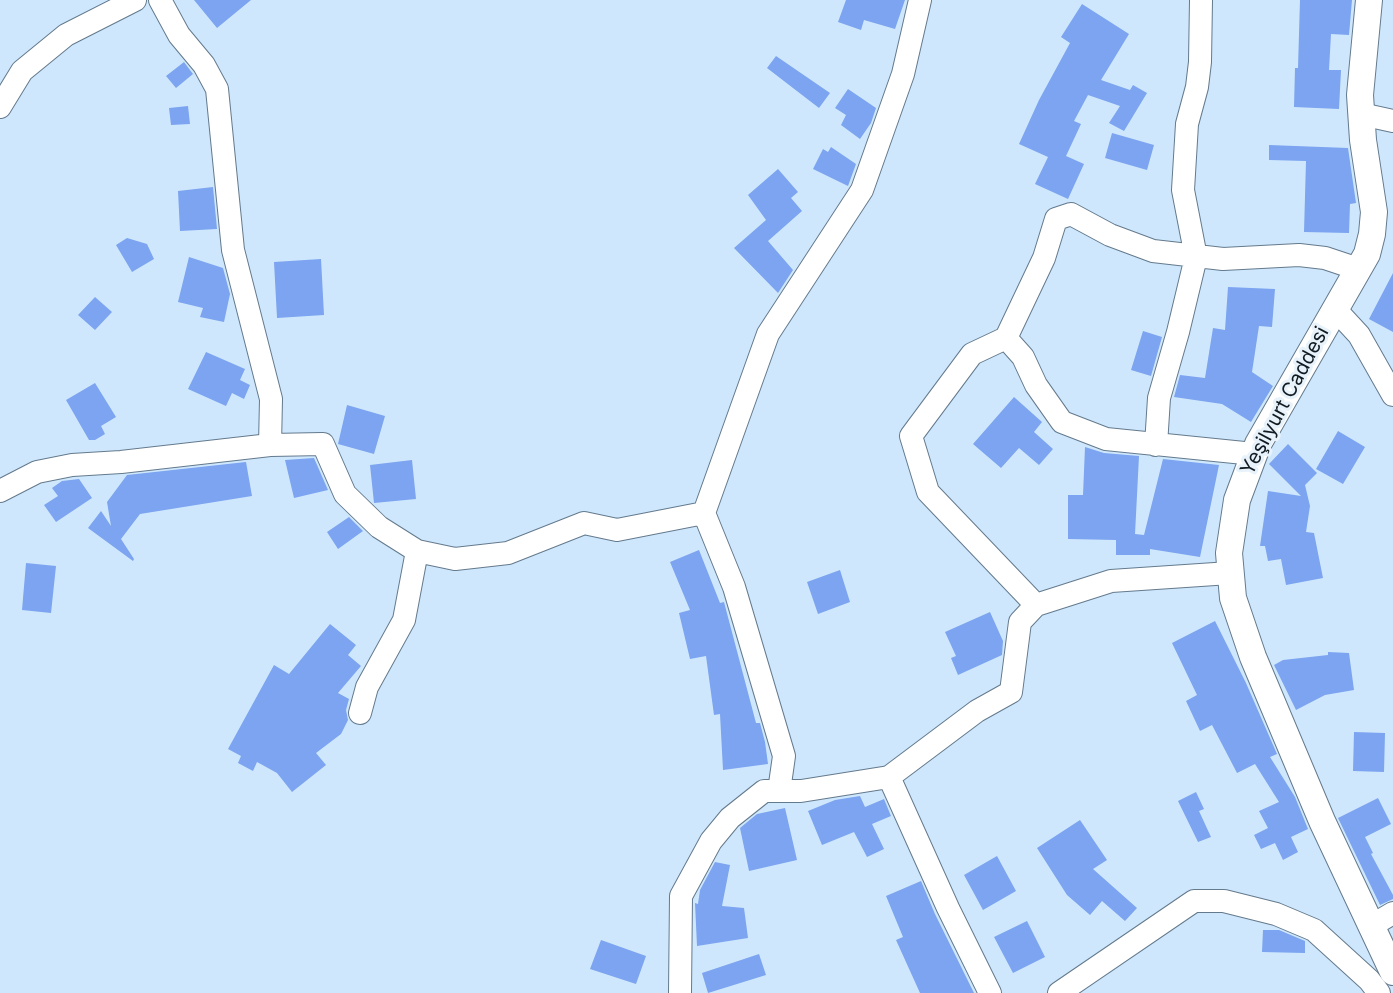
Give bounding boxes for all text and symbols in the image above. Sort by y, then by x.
street label: Yeşilyurt Caddesi [1236,323,1334,479]

